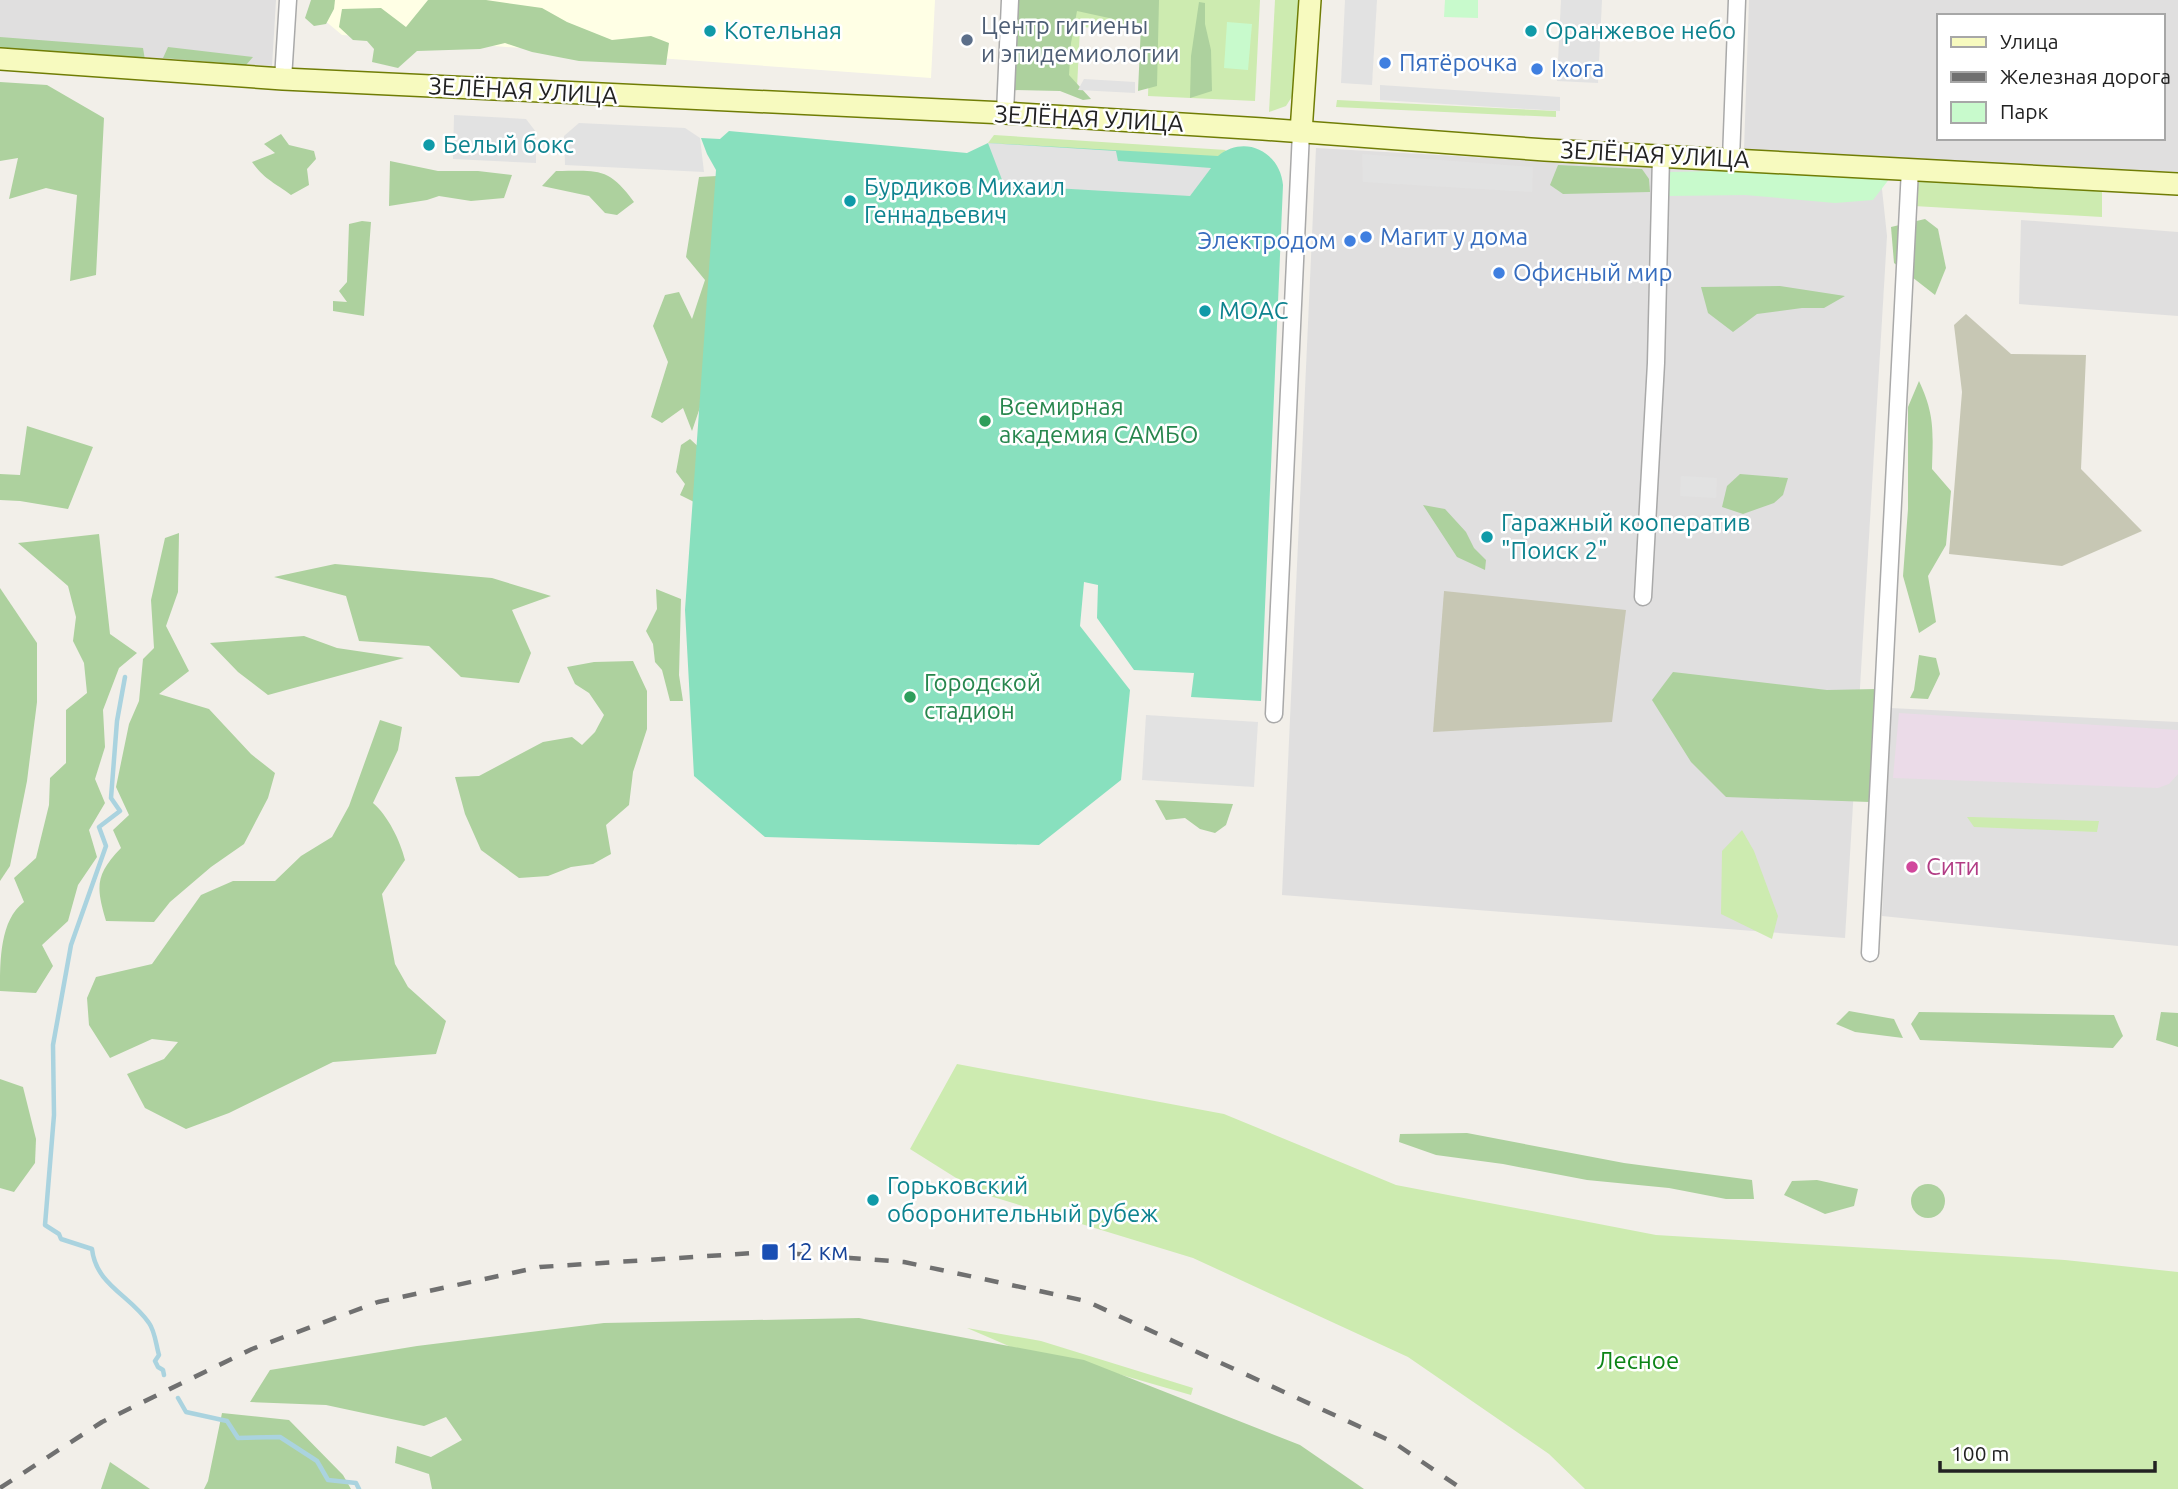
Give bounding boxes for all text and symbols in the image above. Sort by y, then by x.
place label: Центр гигиены и эпидемиологии [981,12,1179,67]
legend [1937,14,2164,140]
place label: Котельная [724,17,842,44]
place label: Оранжевое небо [1545,17,1736,44]
marker: Котельная [702,23,718,39]
marker: Оранжевое небо [1523,23,1539,39]
text: Улица [2000,29,2058,53]
marker: Центр гигиены и эпидемиологии [959,32,975,48]
place label: Пятёрочка [1399,49,1518,76]
marker: Пятёрочка [1377,55,1393,71]
place label: Ixora [1551,55,1604,82]
marker: Ixora [1529,61,1545,77]
text: Железная дорога [2000,64,2171,88]
street label: ЗЕЛЁНАЯ УЛИЦА [428,72,619,109]
text: Парк [2000,99,2049,123]
street label: ЗЕЛЁНАЯ УЛИЦА [994,100,1185,137]
place label: Белый бокс [443,131,574,158]
street label: ЗЕЛЁНАЯ УЛИЦА [1560,136,1751,173]
marker: Белый бокс [421,137,437,153]
place label: Бурдиков Михаил Геннадьевич [864,173,1065,228]
marker: Бурдиков Михаил Геннадьевич [842,193,858,209]
place label: Магит у дома [1380,223,1528,250]
place label: Электродом [1198,227,1336,254]
marker: Магит у дома [1358,229,1374,245]
marker: Электродом [1342,233,1358,249]
place label: Офисный мир [1513,259,1672,286]
marker: Офисный мир [1491,265,1507,281]
place label: МОАС [1219,297,1289,324]
marker: МОАС [1197,303,1213,319]
place label: Всемирная академия САМБО [999,393,1198,448]
marker: Всемирная академия САМБО [977,413,993,429]
place label: Гаражный кооператив "Поиск 2" [1501,509,1750,564]
marker: Гаражный кооператив "Поиск 2" [1479,529,1495,545]
place label: Городской стадион [924,669,1041,724]
marker: Городской стадион [902,689,918,705]
place label: Сити [1926,853,1980,880]
marker: Сити [1904,859,1920,875]
place label: Горьковский оборонительный рубеж [887,1172,1158,1227]
marker: Горьковский оборонительный рубеж [865,1192,881,1208]
place label: 12 км [786,1238,848,1265]
marker: 12 км [760,1242,780,1262]
park label: Лесное [1597,1347,1679,1374]
scale bar [1940,1430,2155,1474]
text: 100 m [1951,1441,2009,1465]

